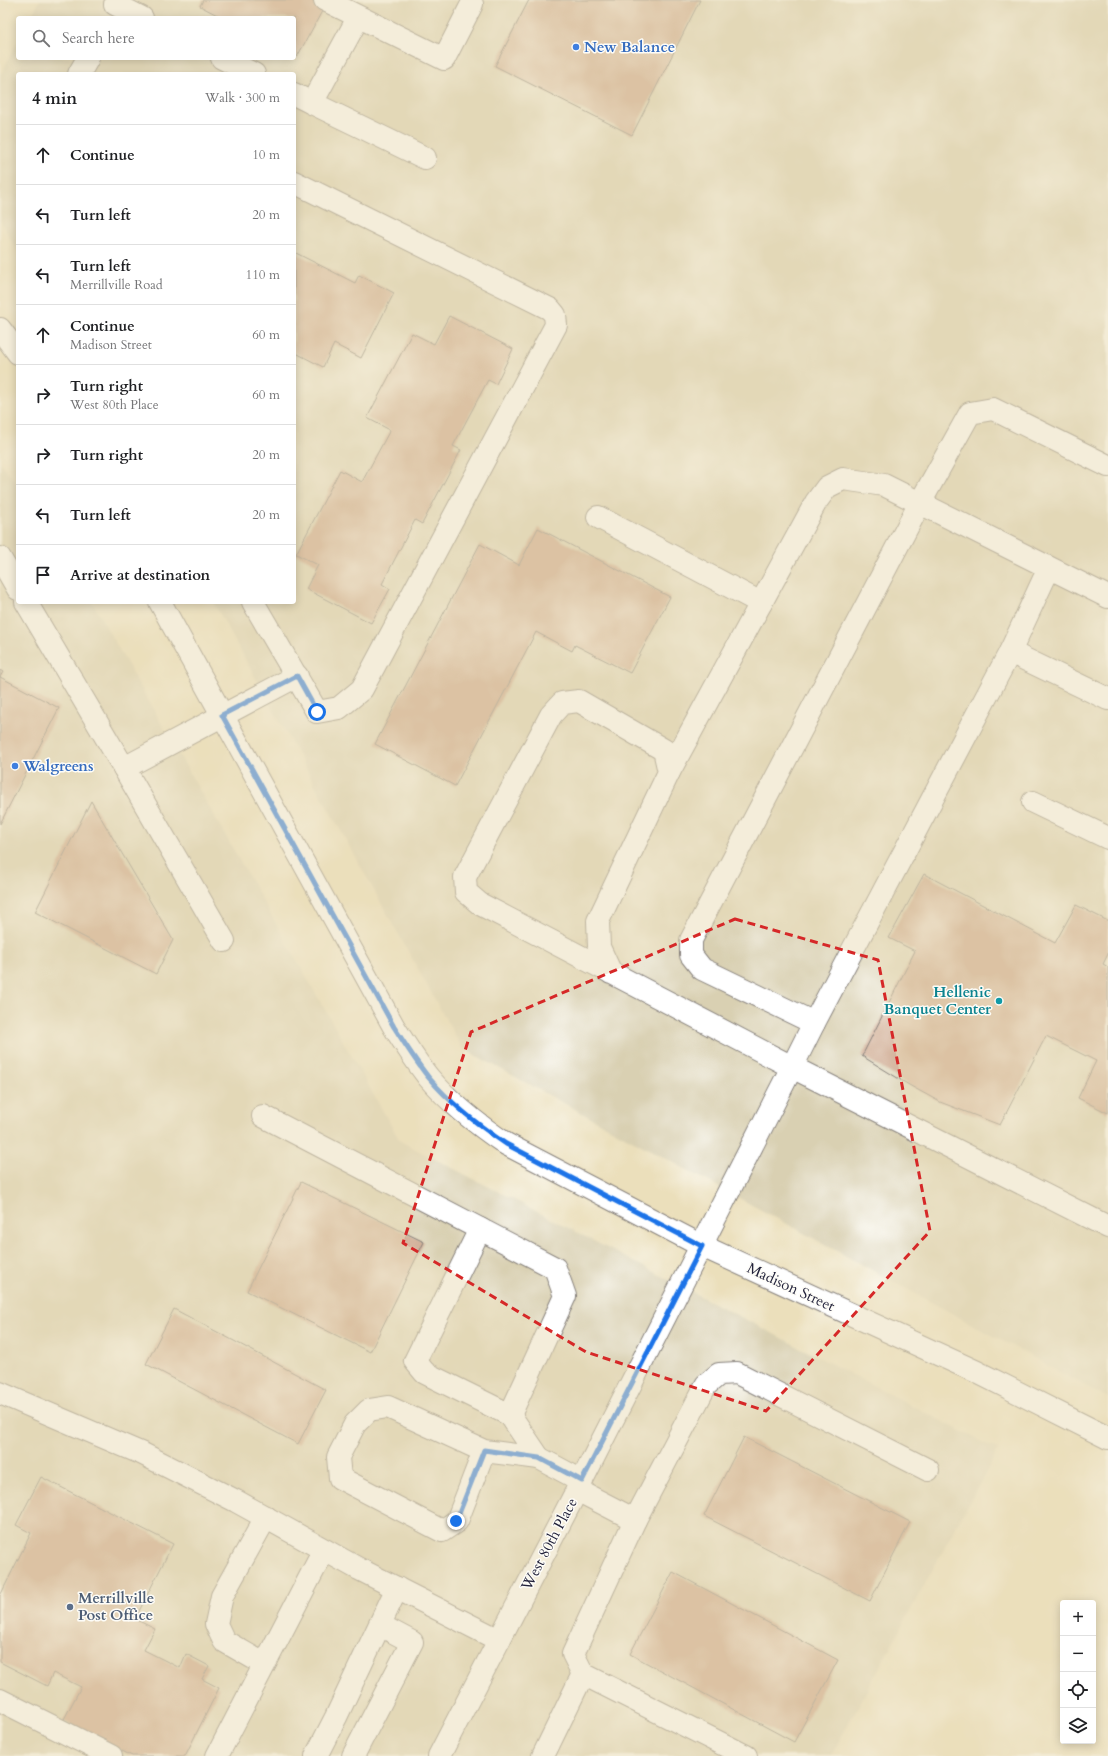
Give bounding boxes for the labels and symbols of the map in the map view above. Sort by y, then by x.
place label: New Balance [584,37,675,57]
marker: New Balance [571,42,581,52]
route start [308,703,326,721]
place label: Walgreens [22,756,94,776]
marker: Walgreens [10,761,20,771]
place label: Hellenic Banquet Center [883,982,992,1019]
marker: Hellenic Banquet Center [994,996,1004,1006]
street label: Madison Street [744,1258,838,1316]
street label: West 80th Place [516,1494,582,1595]
route end [447,1512,465,1530]
place label: Merrillville Post Office [78,1588,154,1625]
marker: Merrillville Post Office [65,1602,75,1612]

